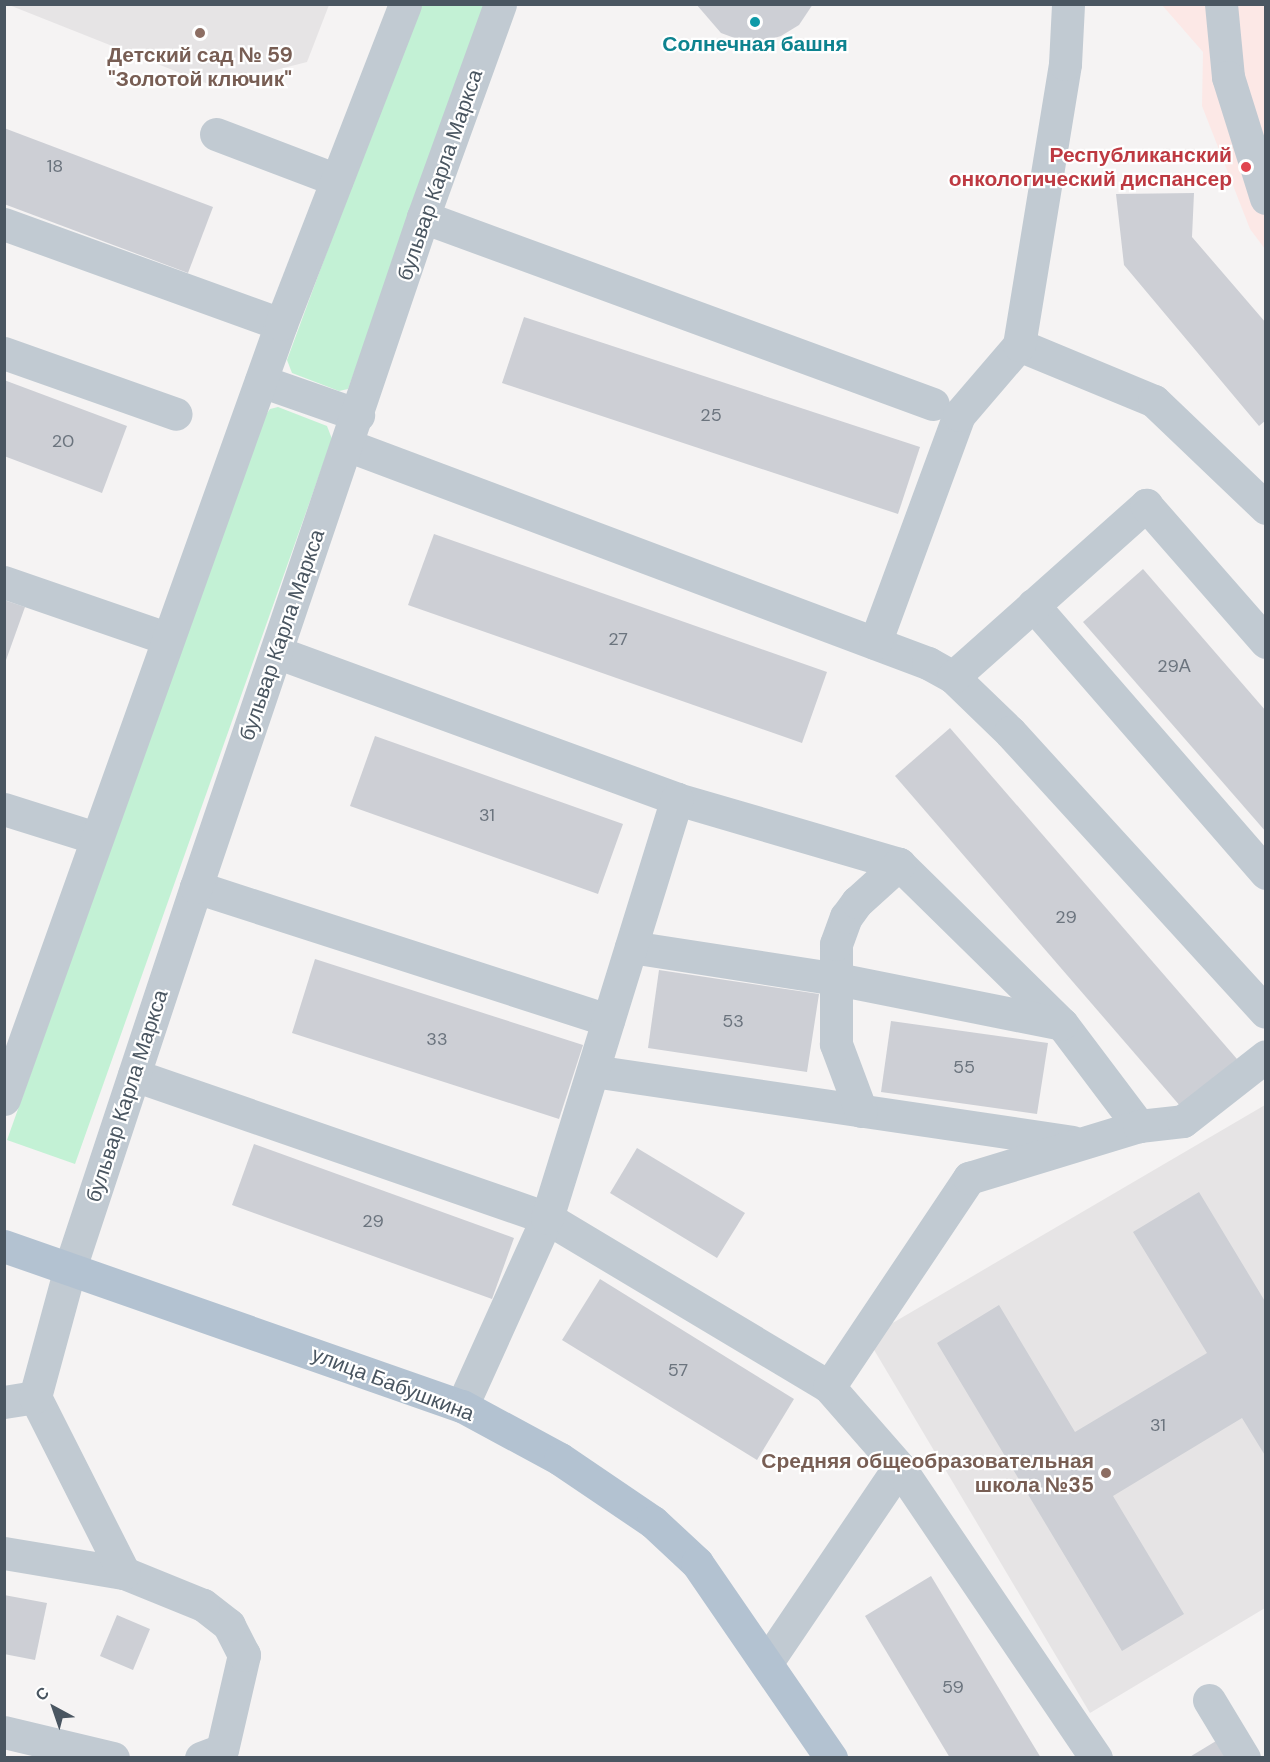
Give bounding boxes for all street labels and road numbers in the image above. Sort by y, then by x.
street label: бульвар Карла Маркса [392,66,488,284]
street label: бульвар Карла Маркса [234,526,330,744]
street label: бульвар Карла Маркса [81,987,173,1205]
street label: улица Бабушкина [308,1341,478,1427]

